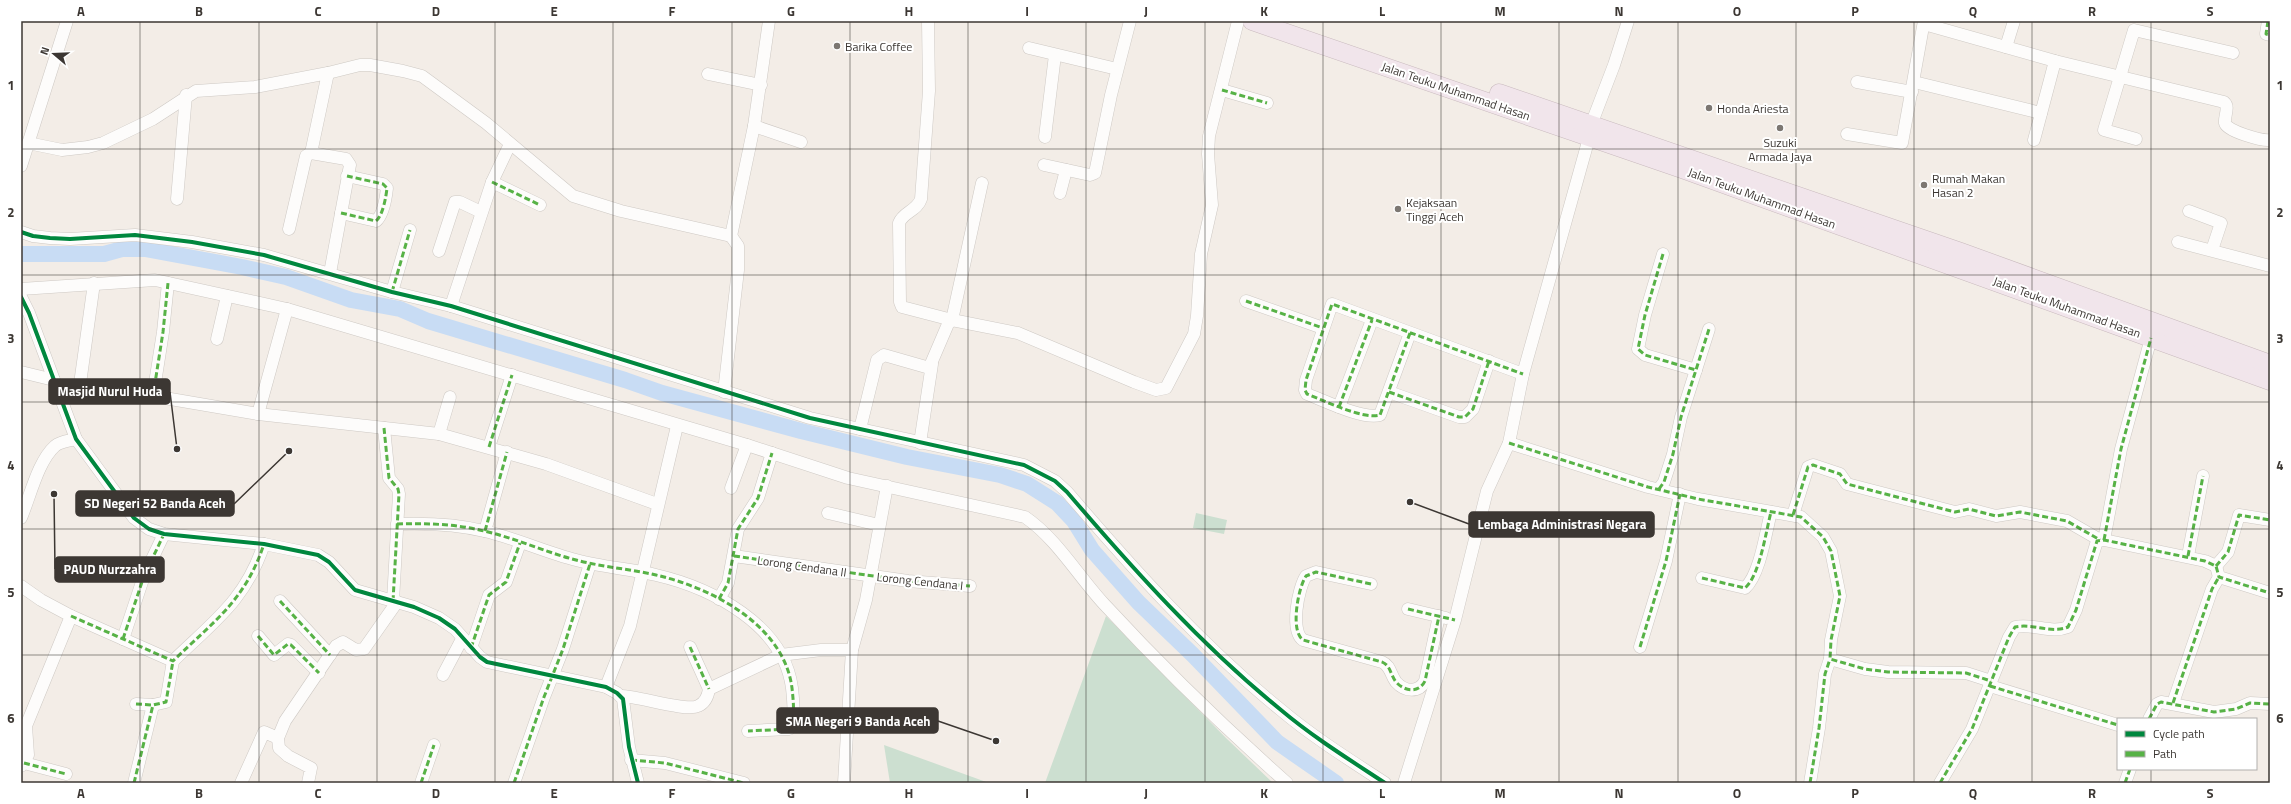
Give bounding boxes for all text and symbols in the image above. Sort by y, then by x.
text: A [77,1,85,21]
text: B [195,1,203,21]
text: C [314,1,322,21]
text: D [432,1,440,21]
text: E [550,1,558,21]
text: F [669,1,676,21]
text: G [787,1,795,21]
text: H [905,1,913,21]
text: I [1025,1,1029,21]
text: J [1144,1,1148,21]
text: K [1260,1,1268,21]
text: L [1379,1,1385,21]
text: M [1494,1,1506,21]
text: N [1614,1,1624,21]
text: O [1733,1,1741,21]
text: P [1851,1,1859,21]
text: Q [1969,1,1977,21]
text: R [2088,1,2096,21]
text: S [2206,1,2214,21]
north arrow [34,34,74,74]
place label: Barika Coffee [845,37,912,56]
marker: Barika Coffee [832,41,842,51]
text: N [36,45,53,57]
street label: Jalan Teuku Muhammad Hasan [1379,57,1533,125]
text: 1 [7,75,15,95]
text: 1 [2276,75,2284,95]
place label: Honda Ariesta [1717,99,1789,118]
marker: Honda Ariesta [1704,103,1714,113]
marker: Suzuki Armada Jaya [1775,123,1785,133]
place label: Suzuki Armada Jaya [1748,133,1812,166]
street label: Jalan Teuku Muhammad Hasan [1686,162,1838,234]
place label: Rumah Makan Hasan 2 [1932,169,2005,202]
marker: Rumah Makan Hasan 2 [1919,180,1929,190]
place label: Kejaksaan Tinggi Aceh [1406,193,1464,226]
text: 2 [7,202,15,222]
text: 2 [2276,202,2284,222]
marker: Kejaksaan Tinggi Aceh [1393,204,1403,214]
street label: Jalan Teuku Muhammad Hasan [1991,271,2143,343]
text: 3 [7,328,15,348]
text: 3 [2276,328,2284,348]
callout: Masjid Nurul Huda [49,379,170,404]
text: Masjid Nurul Huda [57,381,163,401]
text: 4 [7,455,15,475]
text: 4 [2276,455,2284,475]
callout: SD Negeri 52 Banda Aceh [76,491,234,516]
text: SD Negeri 52 Banda Aceh [84,493,226,513]
callout: Lembaga Administrasi Negara [1469,512,1654,537]
text: Lembaga Administrasi Negara [1478,514,1647,534]
street label: Lorong Cendana II [756,550,848,582]
callout: PAUD Nurzzahra [55,557,164,582]
text: PAUD Nurzzahra [64,559,157,579]
street label: Lorong Cendana I [876,567,964,595]
text: 5 [7,582,15,602]
text: 5 [2276,582,2284,602]
text: 6 [7,708,15,728]
callout: SMA Negeri 9 Banda Aceh [777,708,938,733]
text: 6 [2276,708,2284,728]
text: SMA Negeri 9 Banda Aceh [786,711,930,731]
legend [2117,718,2257,770]
text: Cycle path [2153,724,2205,743]
text: Path [2153,744,2177,763]
text: A [77,783,85,803]
text: B [195,783,203,803]
text: C [314,783,322,803]
text: D [432,783,440,803]
text: E [550,783,558,803]
text: F [669,783,676,803]
text: G [787,783,795,803]
text: H [905,783,913,803]
text: I [1025,783,1029,803]
text: J [1144,783,1148,803]
text: K [1260,783,1268,803]
text: L [1379,783,1385,803]
text: M [1494,783,1506,803]
text: N [1614,783,1624,803]
text: O [1733,783,1741,803]
text: P [1851,783,1859,803]
text: Q [1969,783,1977,803]
text: R [2088,783,2096,803]
text: S [2206,783,2214,803]

